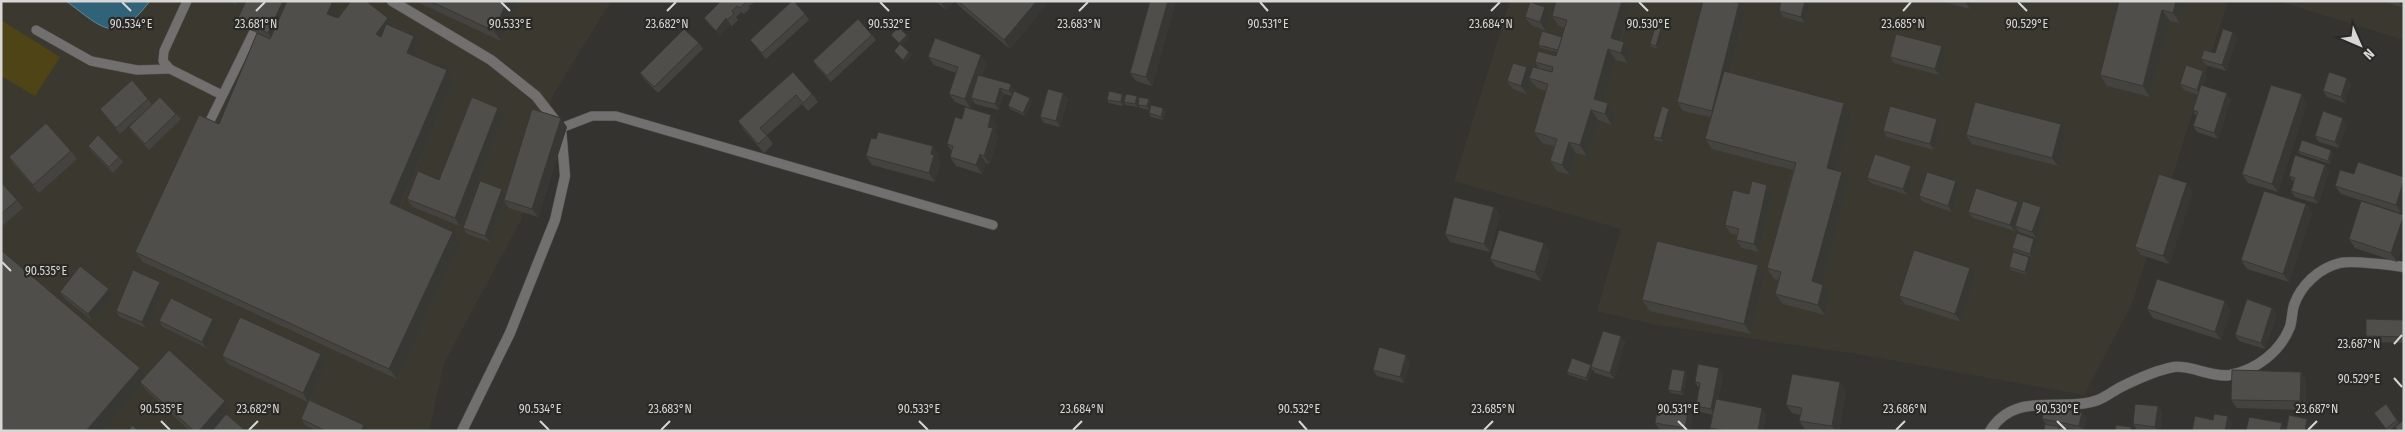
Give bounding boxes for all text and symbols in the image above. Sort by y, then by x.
text: 90.534°E [110,17,153,31]
text: 23.681°N [235,17,277,31]
text: 90.533°E [489,17,531,31]
text: 23.682°N [645,17,689,31]
text: 90.532°E [868,17,910,31]
text: 23.683°N [1057,17,1101,31]
text: 90.531°E [1247,17,1289,31]
text: 23.684°N [1469,17,1513,31]
text: 90.530°E [1626,17,1670,31]
text: 23.685°N [1881,17,1925,31]
text: 90.529°E [2006,17,2049,31]
north arrow [2335,20,2385,70]
text: N [2360,45,2378,63]
text: 90.535°E [25,264,67,278]
text: 23.687°N [2338,337,2380,351]
text: 90.529°E [2338,372,2381,386]
text: 90.535°E [140,402,182,416]
text: 23.682°N [236,402,280,416]
text: 90.534°E [519,402,562,416]
text: 23.683°N [648,402,692,416]
text: 90.533°E [898,402,940,416]
text: 23.684°N [1060,402,1104,416]
text: 90.532°E [1278,402,1320,416]
text: 23.685°N [1471,402,1515,416]
text: 90.531°E [1657,402,1699,416]
text: 23.686°N [1883,402,1927,416]
text: 90.530°E [2035,402,2079,416]
text: 23.687°N [2296,402,2338,416]

